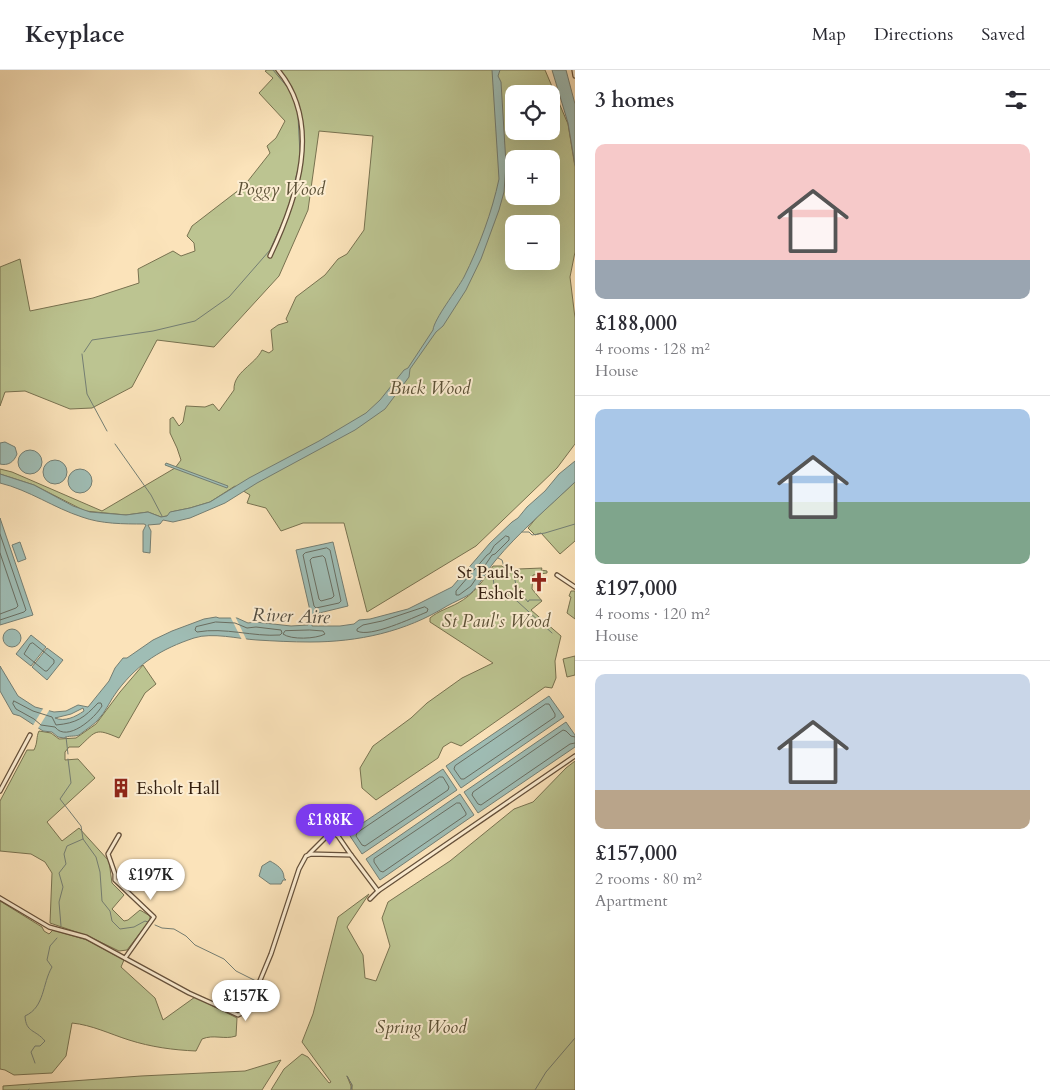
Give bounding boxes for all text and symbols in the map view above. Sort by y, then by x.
text: Keyplace [25,18,125,51]
text: Map [812,22,846,47]
text: Directions [874,22,953,47]
text: Saved [981,22,1025,47]
map controls [505,85,560,270]
button: locate [505,85,560,140]
text: 3 homes [595,86,674,115]
icon: filters [1002,86,1030,114]
button: + [505,150,560,205]
icon: home [768,176,858,266]
park label: Poggy Wood [237,177,326,202]
button: − [505,215,560,270]
text: £188,000 [595,309,677,338]
text: 4 rooms · 128 m² [595,338,710,360]
text: House [595,360,638,382]
park label: Buck Wood [389,376,472,401]
icon: home [768,442,858,532]
place label: St Paul's, Esholt [457,560,524,606]
church icon: St Paul's, Esholt [528,571,550,593]
text: £197,000 [595,574,677,603]
water label: River Aire [251,602,331,630]
text: 4 rooms · 120 m² [595,603,710,625]
park label: St Paul's Wood [442,609,552,634]
text: House [595,625,638,647]
icon: home [768,707,858,797]
place label: Esholt Hall [136,776,220,801]
building icon: Esholt Hall [110,777,132,799]
pin: £188K [295,804,365,846]
text: £188K [307,809,353,831]
text: £157,000 [595,839,677,868]
pin: £197K [116,858,186,901]
text: £197K [128,864,174,886]
text: 2 rooms · 80 m² [595,868,702,890]
text: Apartment [595,890,668,912]
pin: £157K [211,980,281,1022]
text: £157K [223,985,269,1007]
park label: Spring Wood [375,1015,468,1040]

